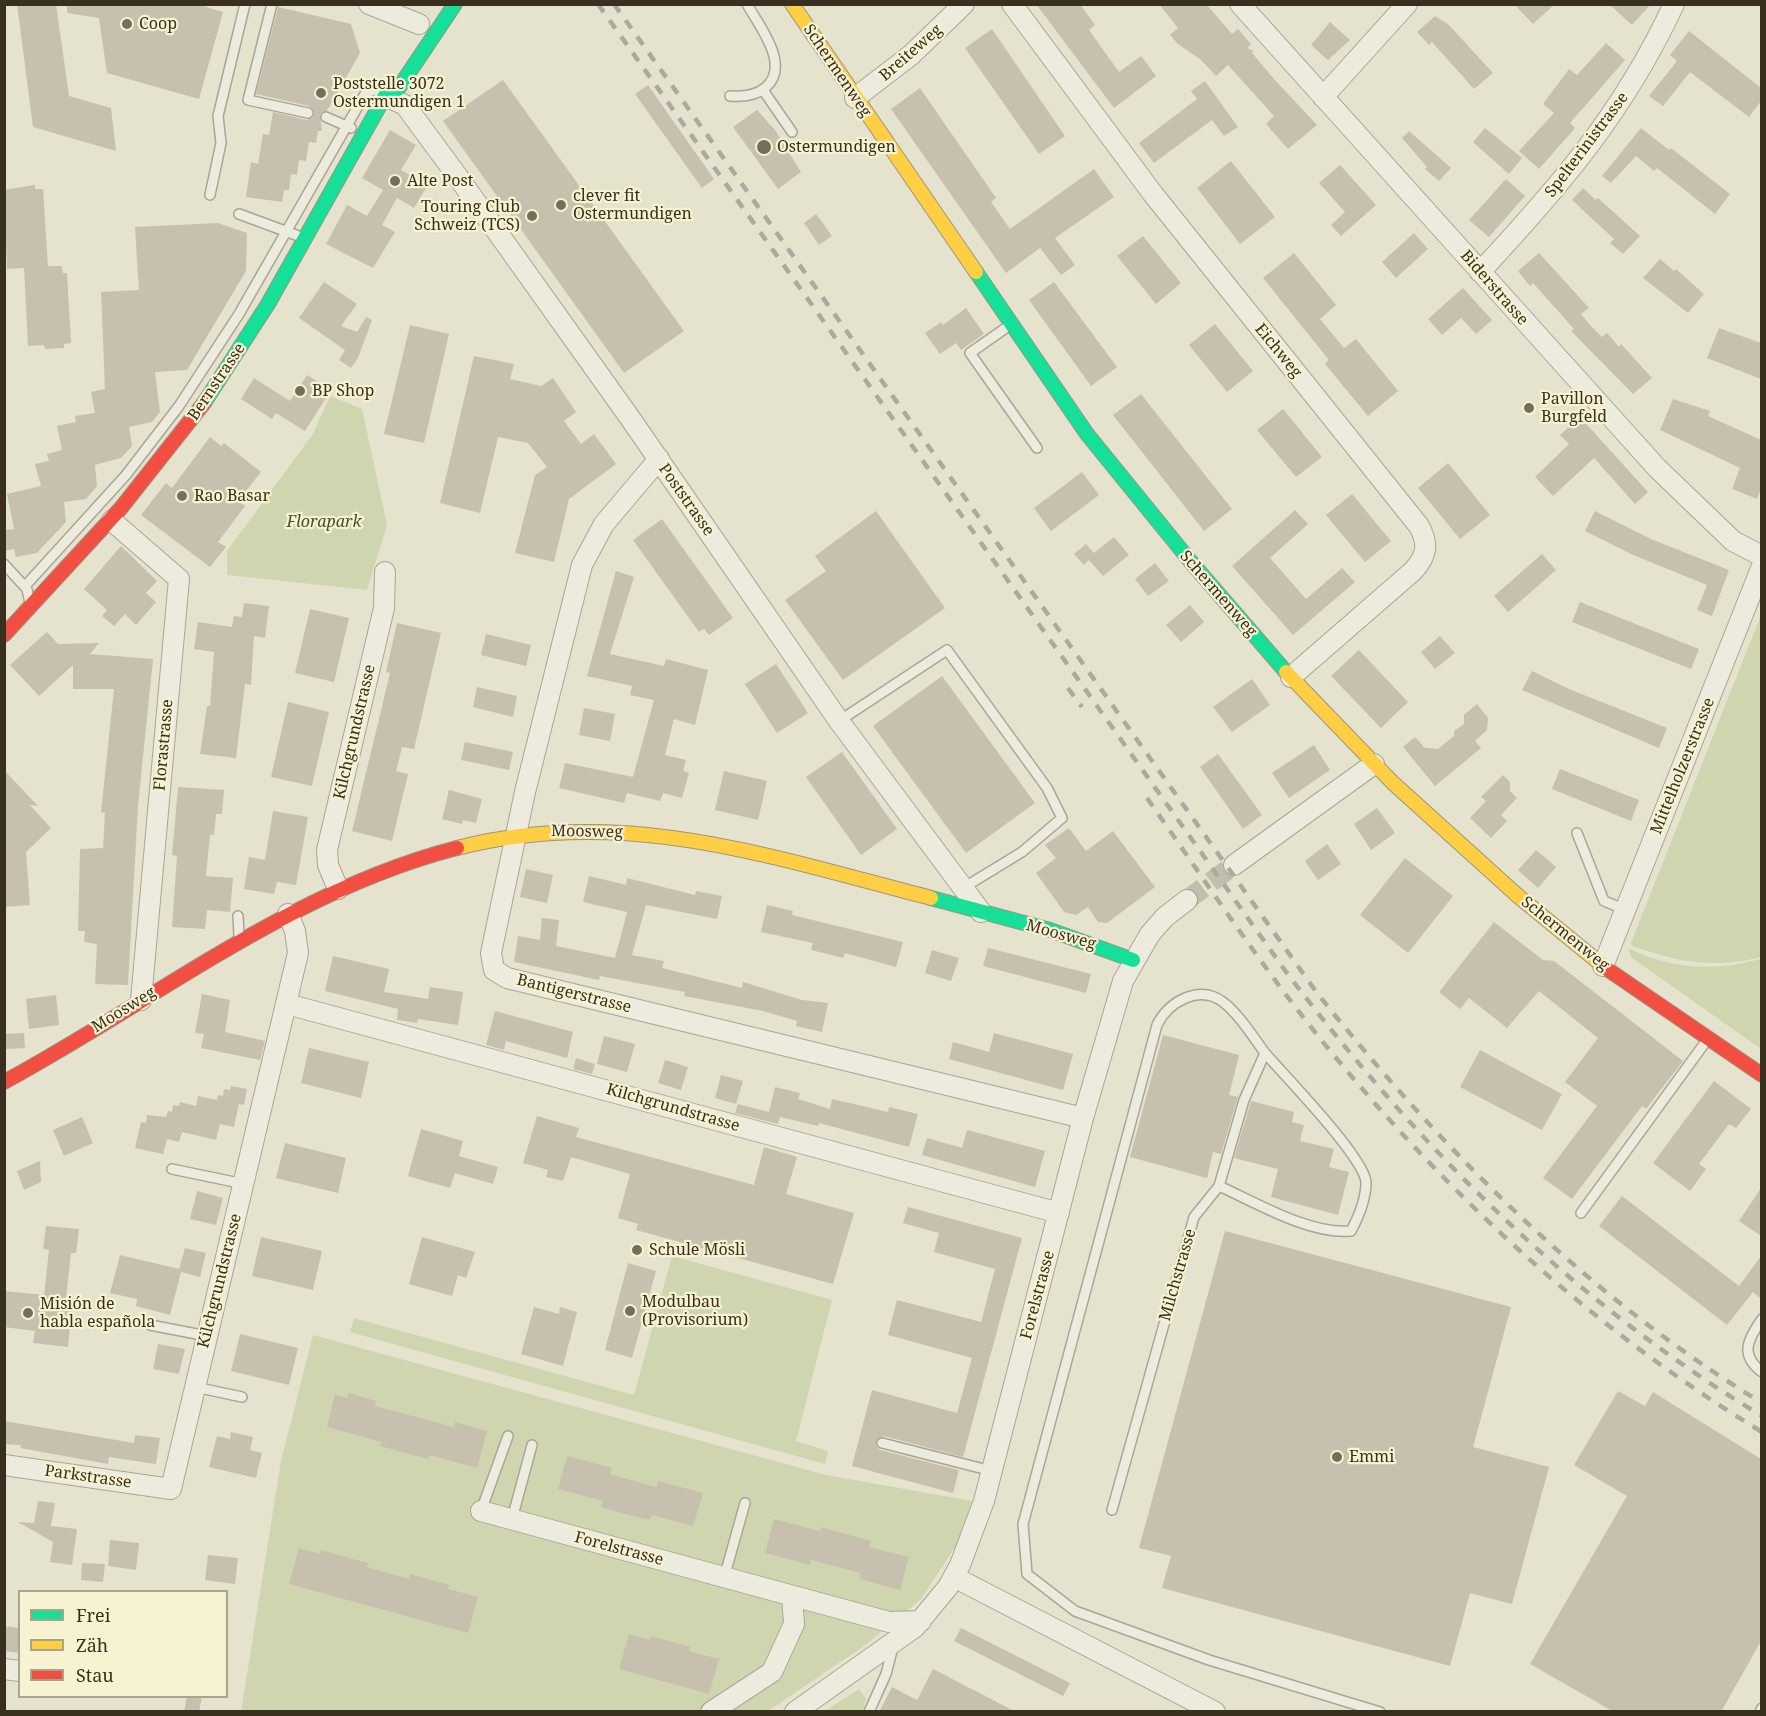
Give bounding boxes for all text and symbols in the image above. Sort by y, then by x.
place label: Coop [139,14,177,34]
marker: Coop [120,17,134,31]
street label: Schermenweg [799,21,875,121]
street label: Breiteweg [876,21,946,85]
place label: Poststelle 3072 Ostermundigen 1 [333,74,465,112]
marker: Poststelle 3072 Ostermundigen 1 [314,86,328,100]
street label: Spelterinistrasse [1541,89,1633,201]
place label: Ostermundigen [777,137,896,157]
marker: Ostermundigen [755,138,773,156]
place label: Alte Post [407,171,473,191]
marker: Alte Post [388,174,402,188]
place label: clever fit Ostermundigen [573,186,692,224]
place label: Touring Club Schweiz (TCS) [414,197,520,235]
marker: clever fit Ostermundigen [554,198,568,212]
marker: Touring Club Schweiz (TCS) [525,209,539,223]
street label: Biderstrasse [1456,246,1532,330]
street label: Eichweg [1250,320,1306,382]
street label: Bernstrasse [184,340,250,424]
place label: BP Shop [312,381,374,401]
marker: BP Shop [293,384,307,398]
place label: Pavillon Burgfeld [1541,389,1607,427]
marker: Pavillon Burgfeld [1522,401,1536,415]
street label: Poststrasse [654,460,718,540]
place label: Rao Basar [194,486,270,506]
marker: Rao Basar [175,489,189,503]
park label: Florapark [286,512,362,532]
street label: Schermenweg [1175,547,1261,641]
street label: Kilchgrundstrasse [330,663,380,801]
street label: Mittelholzerstrasse [1647,695,1719,837]
street label: Florastrasse [150,698,178,792]
street label: Moosweg [551,822,623,842]
street label: Schermenweg [1517,893,1613,975]
street label: Moosweg [1024,916,1098,954]
street label: Bantigerstrasse [515,970,633,1018]
street label: Moosweg [89,983,159,1037]
street label: Kilchgrundstrasse [604,1080,742,1136]
street label: Kilchgrundstrasse [194,1212,246,1350]
street label: Milchstrasse [1156,1227,1200,1323]
place label: Schule Mösli [649,1240,745,1260]
marker: Schule Mösli [630,1243,644,1257]
street label: Forelstrasse [1017,1248,1059,1342]
place label: Modulbau (Provisorium) [642,1292,748,1330]
place label: Misión de habla española [40,1294,155,1332]
marker: Modulbau (Provisorium) [623,1304,637,1318]
marker: Misión de habla española [21,1306,35,1320]
place label: Emmi [1349,1447,1394,1467]
marker: Emmi [1330,1450,1344,1464]
street label: Parkstrasse [43,1461,133,1493]
street label: Forelstrasse [572,1528,666,1570]
legend [18,1590,228,1698]
text: Frei [76,1603,111,1627]
text: Zäh [76,1633,108,1657]
text: Stau [76,1663,114,1687]

